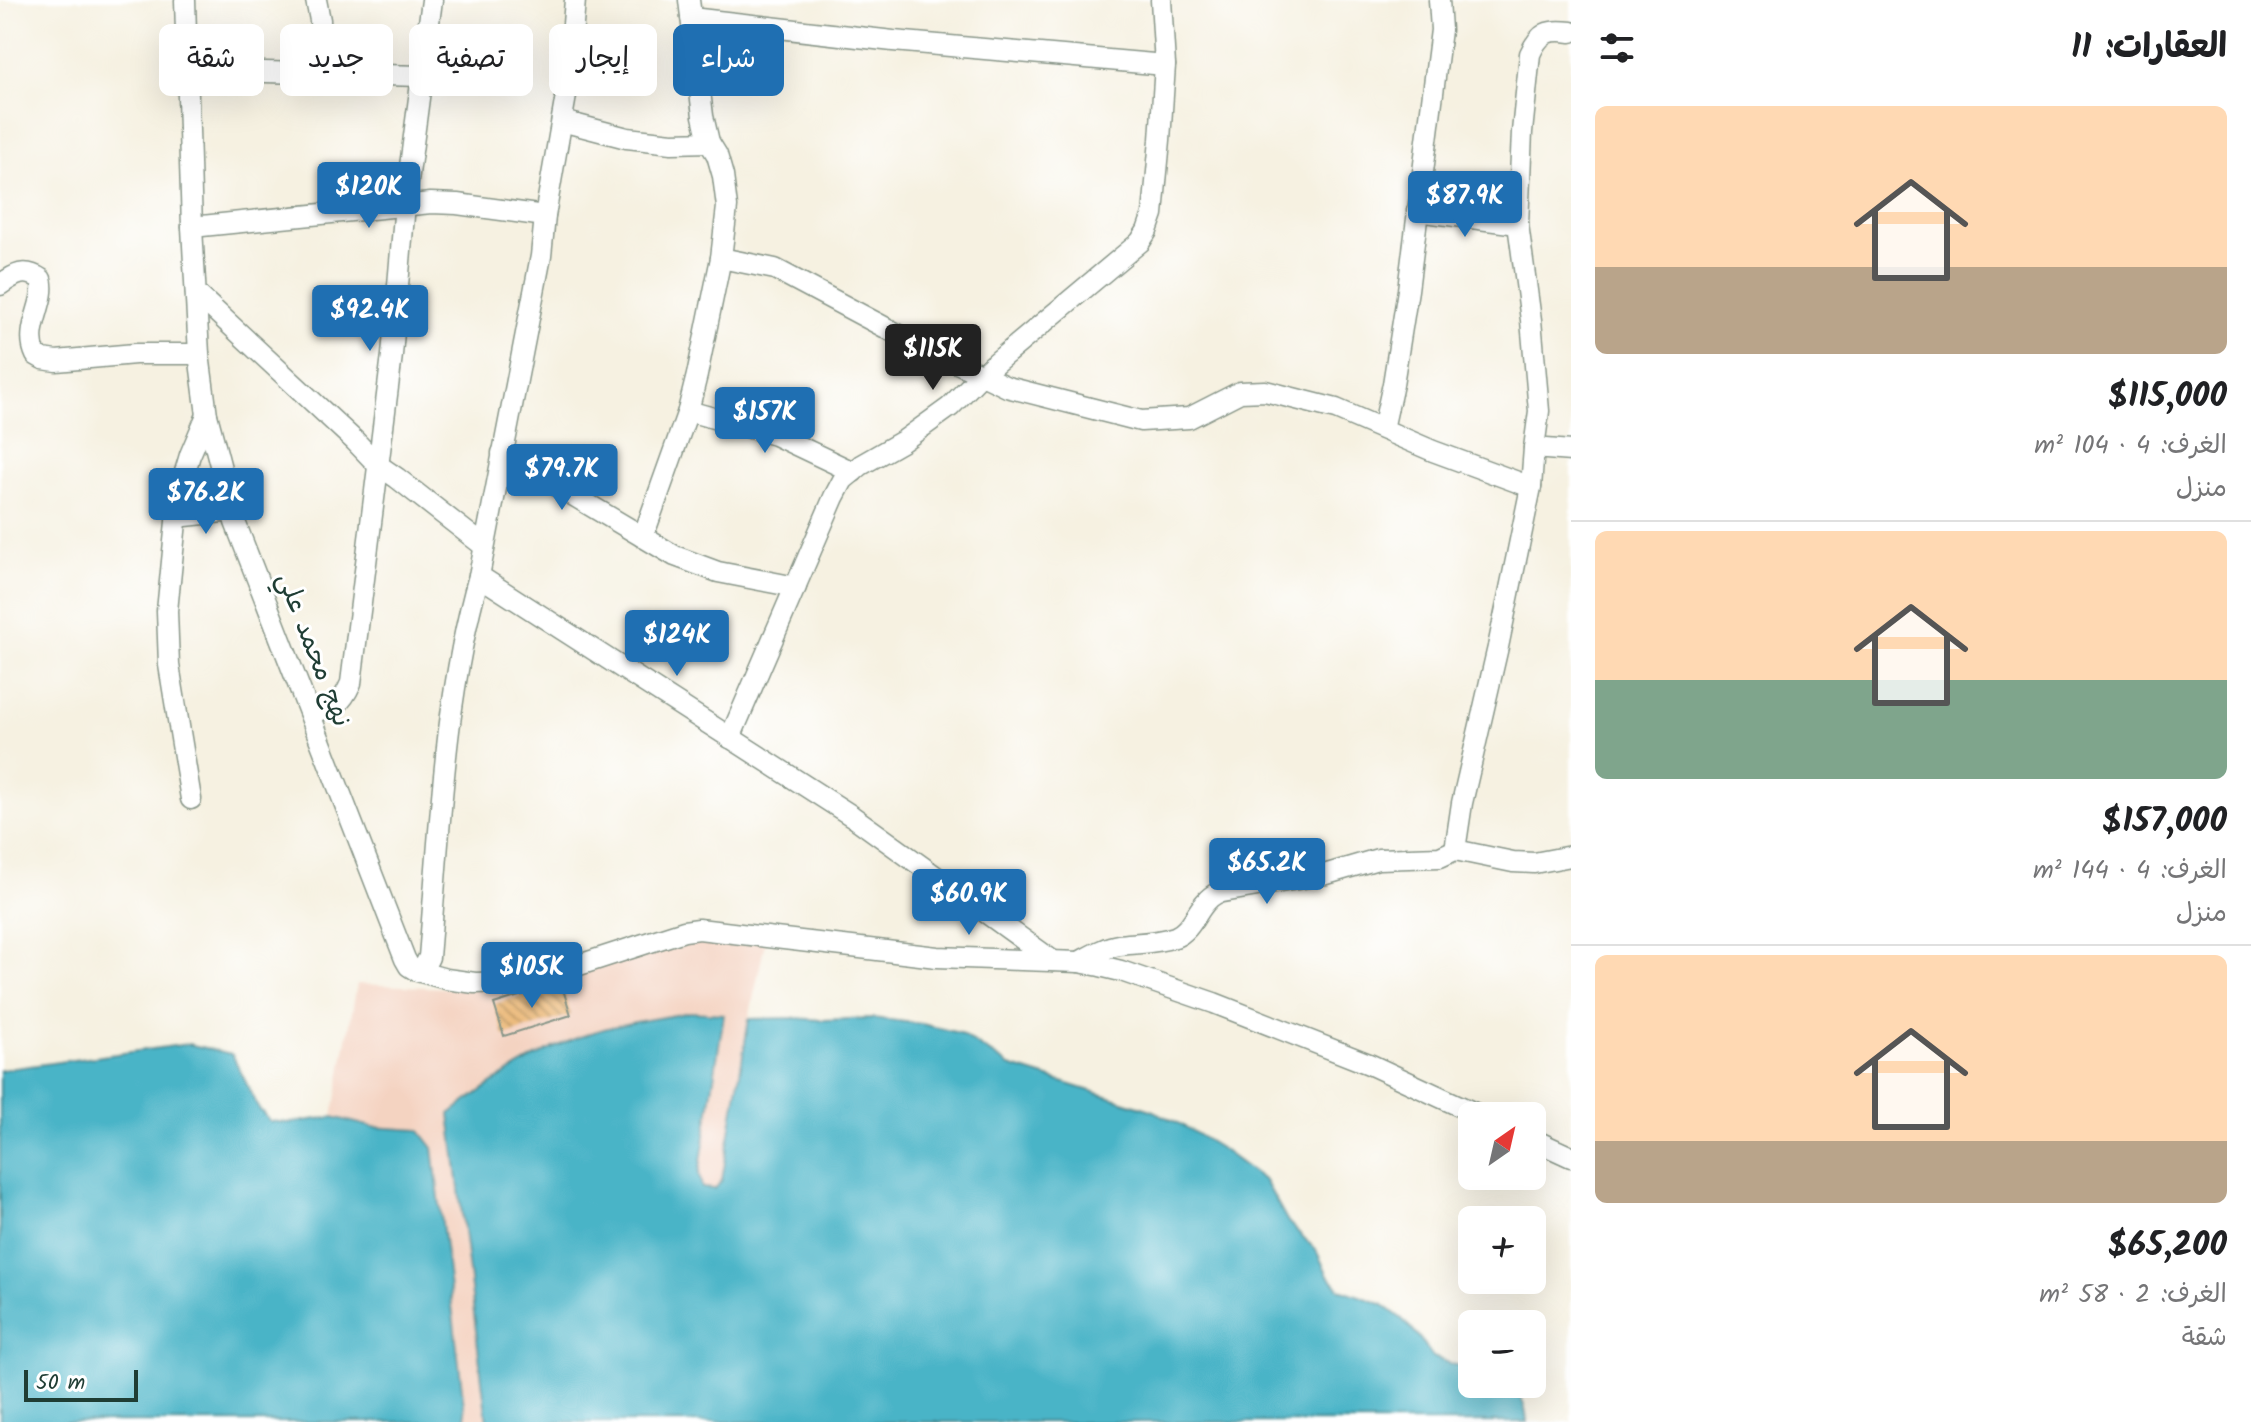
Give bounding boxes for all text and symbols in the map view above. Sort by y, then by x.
text: العقارات: 11 [2071,21,2227,75]
chip: شقة [159,24,264,96]
chip: جديد [280,24,393,96]
chip: تصفية [409,24,533,96]
chip: إيجار [549,24,657,96]
chip: شراء [673,24,784,96]
icon: filters [1595,26,1639,70]
icon: home [1839,158,1983,302]
pin: $120K [313,162,425,230]
text: $120K [335,167,403,209]
pin: $87.9K [1400,171,1530,239]
text: $87.9K [1426,176,1504,218]
pin: $92.4K [305,285,435,353]
text: $92.4K [330,290,410,332]
pin: $115K [877,324,989,392]
text: $115K [903,329,963,371]
text: $115,000 [2108,370,2227,424]
pin: $157K [709,387,821,455]
text: $157K [733,392,797,434]
text: الغرف: 4 · 104 m² [2034,425,2227,467]
pin: $79.7K [497,444,627,512]
text: $79.7K [525,449,599,491]
pin: $76.2K [141,468,271,536]
text: منزل [2176,468,2227,510]
text: $76.2K [167,473,245,515]
street label: نهج محمد علي [264,567,362,733]
icon: home [1839,583,1983,727]
pin: $124K [621,610,733,678]
text: $124K [643,615,711,657]
text: $157,000 [2102,795,2227,849]
pin: $65.2K [1202,838,1332,906]
text: $65.2K [1227,843,1307,885]
text: الغرف: 4 · 144 m² [2033,850,2227,892]
pin: $60.9K [904,869,1034,937]
text: $60.9K [930,874,1008,916]
text: منزل [2176,893,2227,935]
pin: $105K [476,942,588,1010]
text: $105K [499,947,565,989]
icon: home [1839,1007,1983,1151]
north arrow [1458,1102,1546,1190]
map controls [1458,1102,1546,1398]
button: + [1458,1206,1546,1294]
text: $65,200 [2108,1219,2227,1273]
text: الغرف: 2 · 58 m² [2039,1274,2227,1316]
button: − [1458,1310,1546,1398]
text: شقة [2182,1317,2227,1359]
scale bar [24,1366,138,1402]
text: 50 m [36,1366,85,1401]

